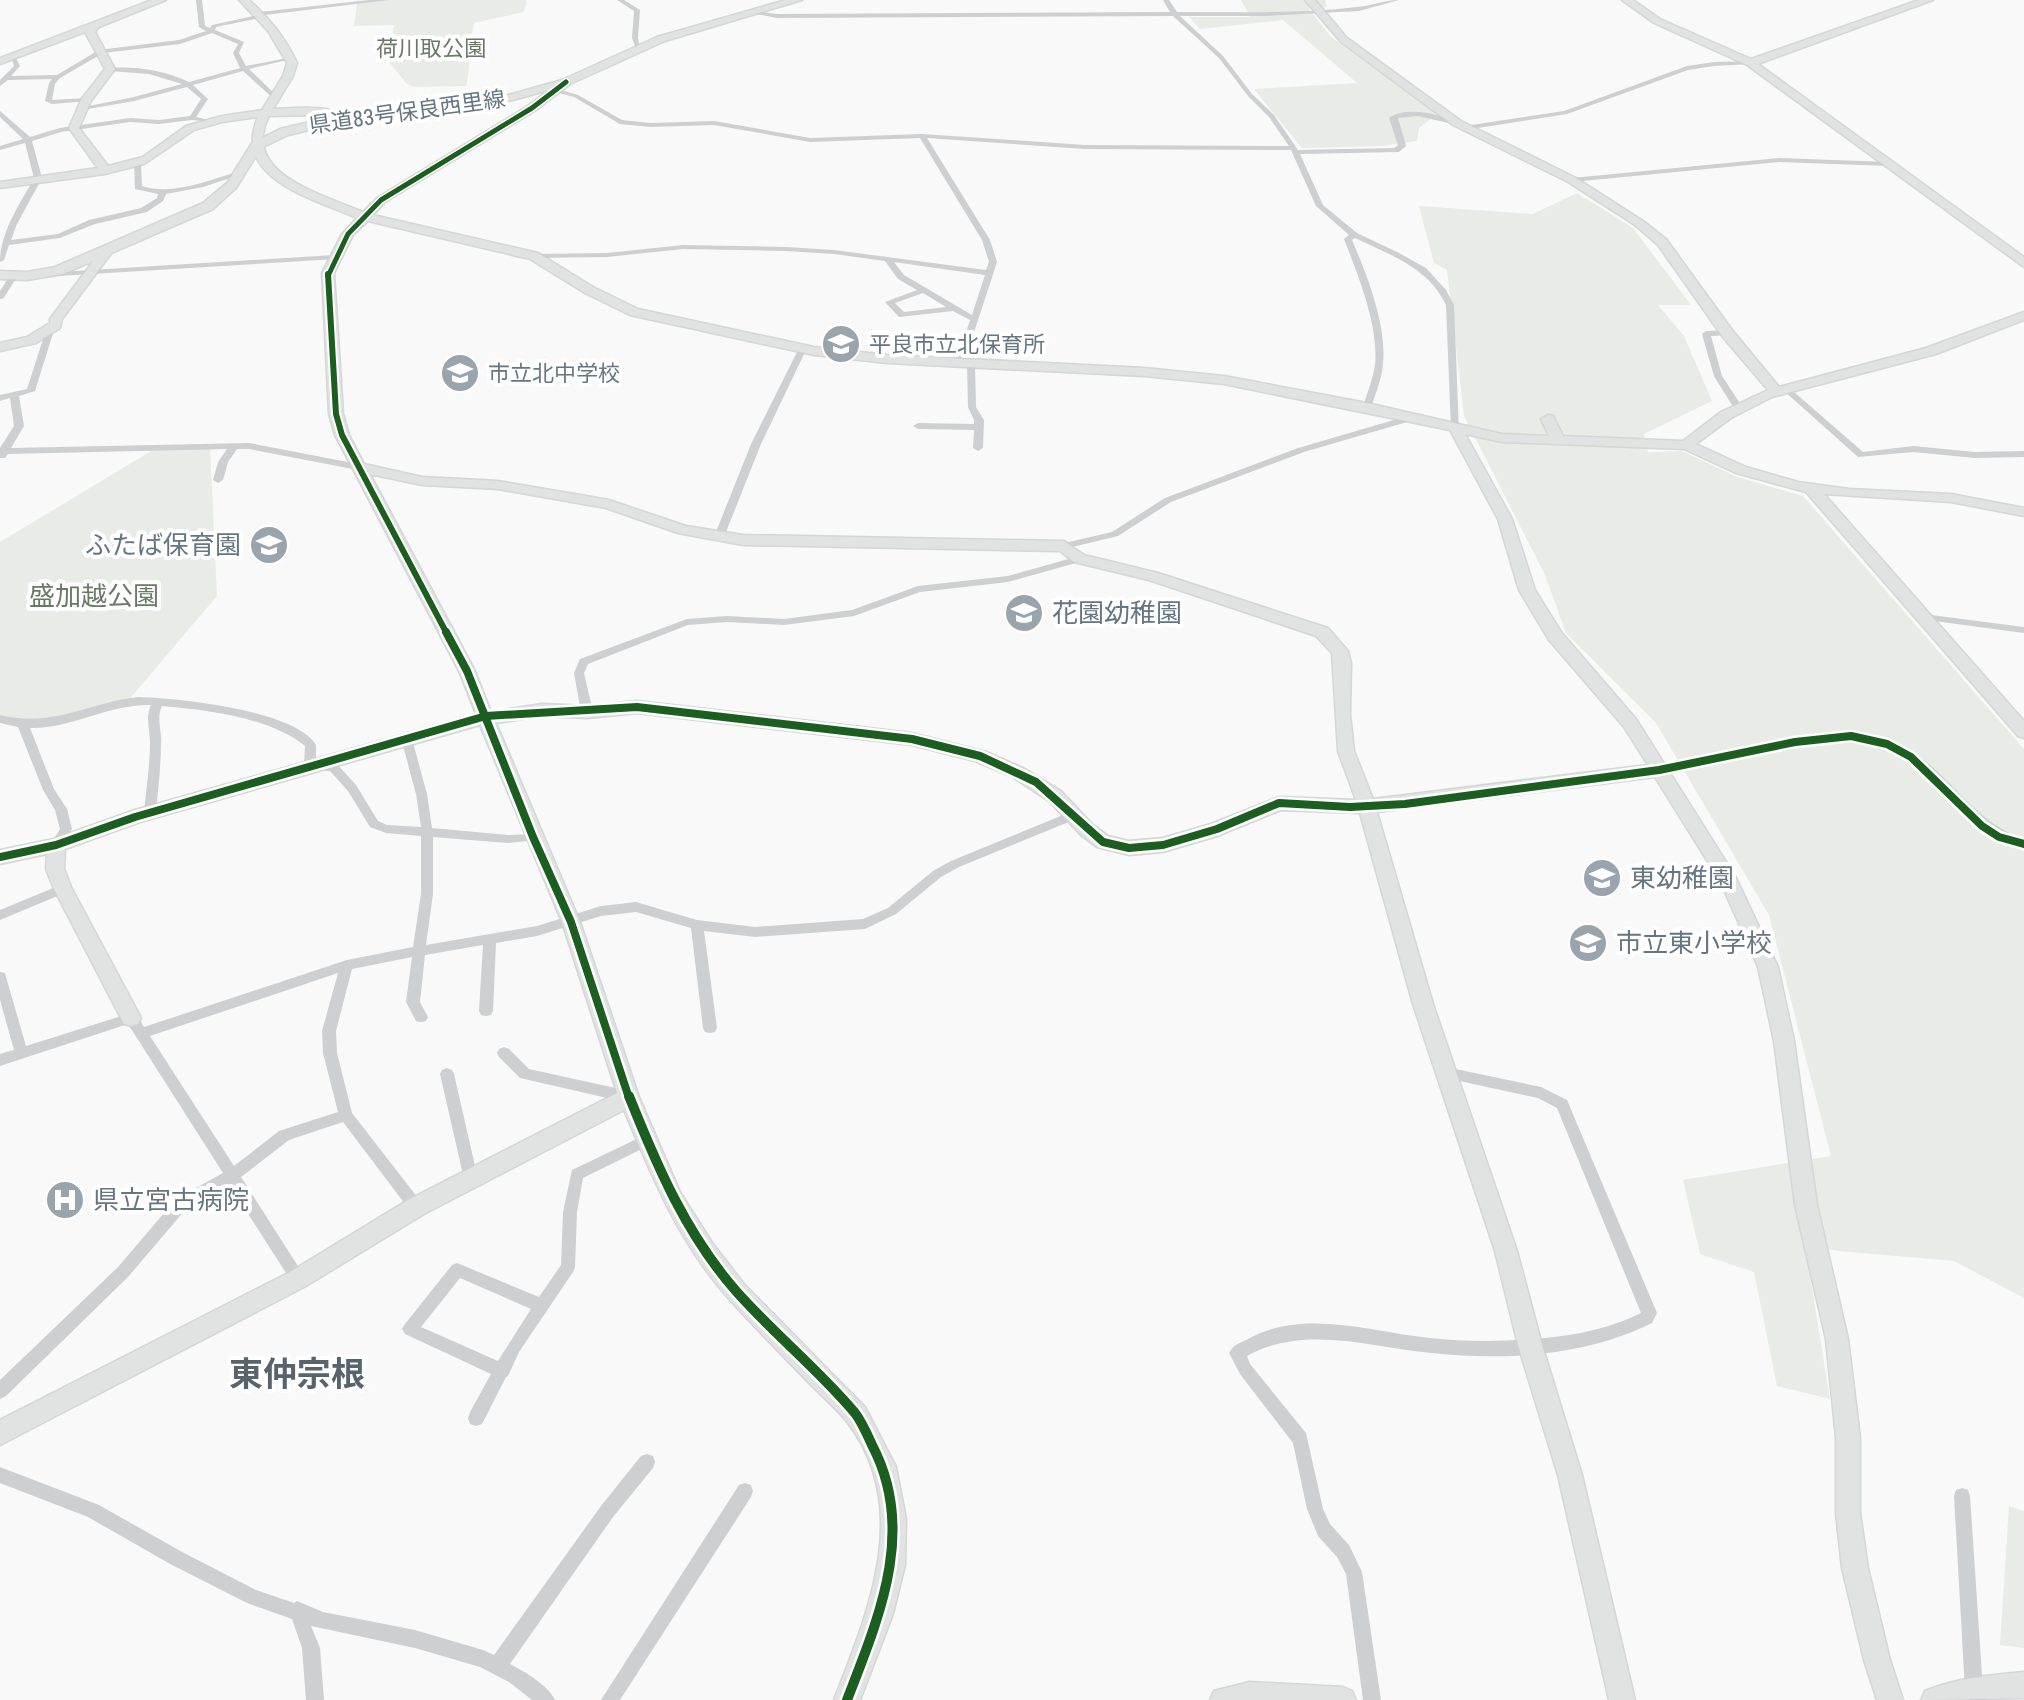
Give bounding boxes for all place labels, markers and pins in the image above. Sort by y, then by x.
school or university icon: 平良市立北保育所 [820,323,862,365]
place label: 平良市立北保育所 [869,332,1045,357]
school or university icon: 市立北中学校 [439,352,481,394]
place label: 市立北中学校 [488,361,620,386]
school or university icon: ふたば保育園 [248,524,290,566]
place label: ふたば保育園 [85,530,241,560]
school or university icon: 花園幼稚園 [1003,592,1045,634]
place label: 花園幼稚園 [1052,598,1182,628]
school or university icon: 東幼稚園 [1581,857,1623,899]
place label: 東幼稚園 [1630,863,1734,893]
school or university icon: 市立東小学校 [1567,922,1609,964]
place label: 市立東小学校 [1616,928,1772,958]
hospital icon: 県立宮古病院 [44,1179,86,1221]
place label: 県立宮古病院 [93,1185,249,1215]

